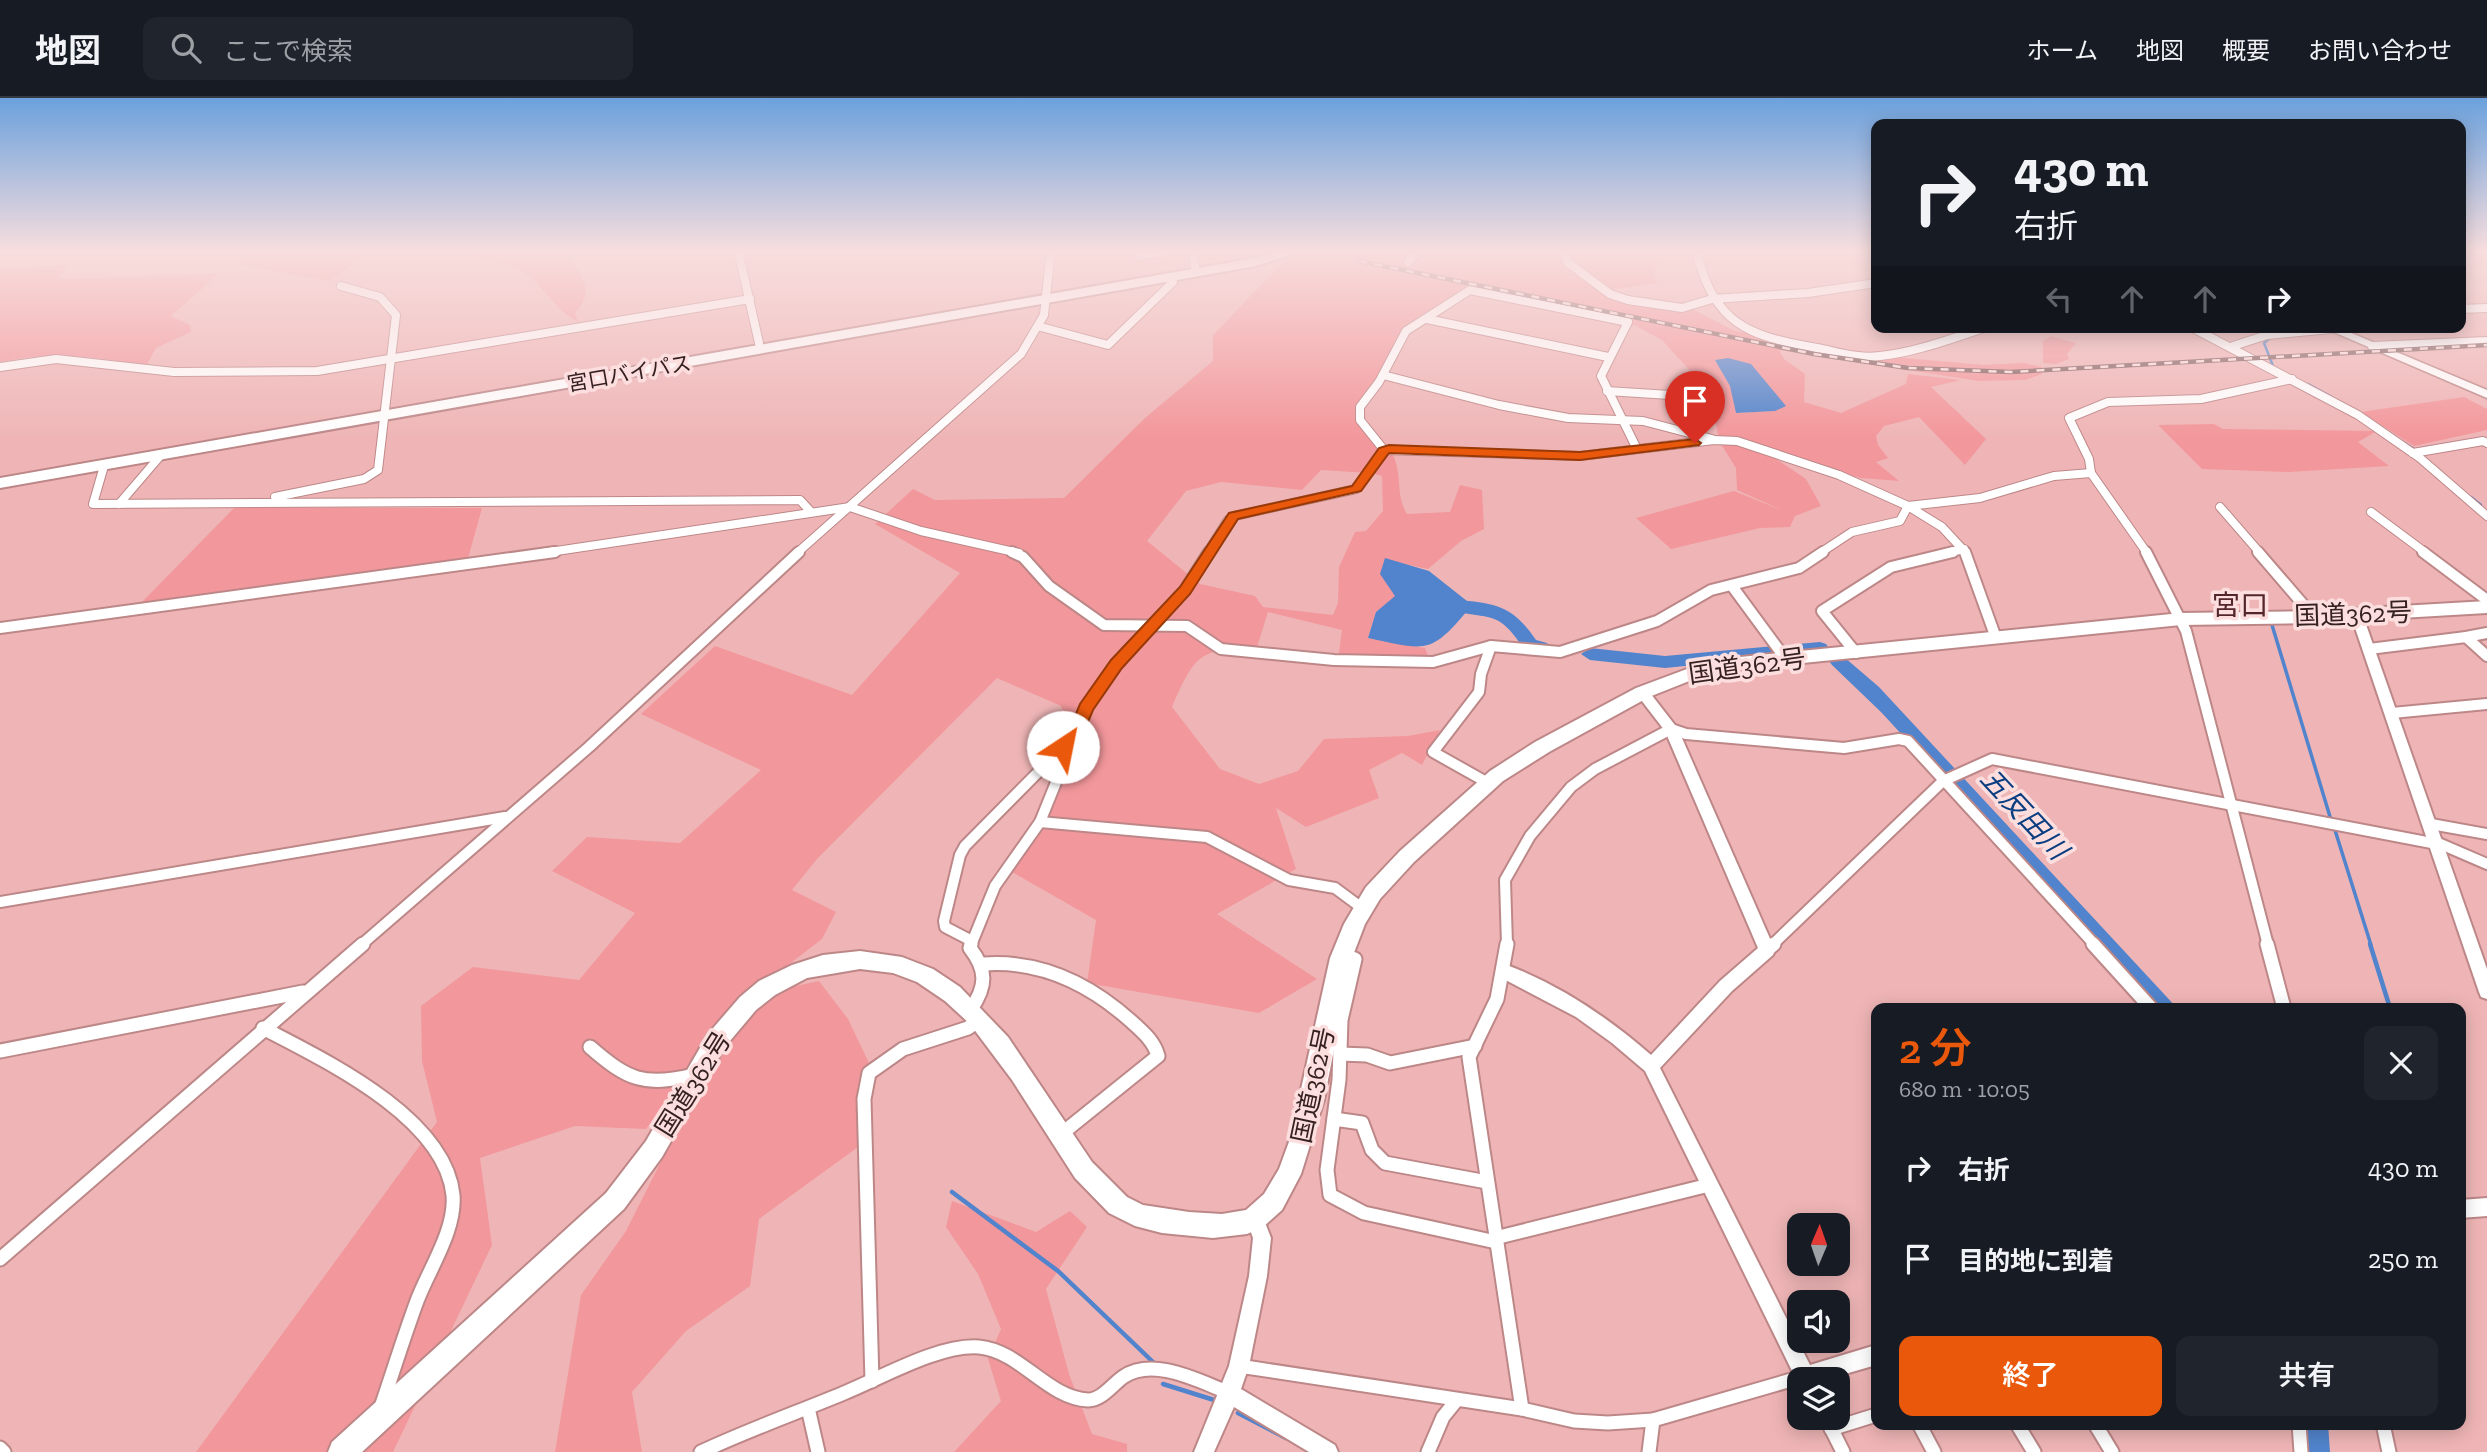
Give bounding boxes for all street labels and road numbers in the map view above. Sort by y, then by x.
street label: 宮口バイパス [565,350,693,396]
street label: 国道362号 [2294,596,2412,632]
street label: 国道362号 [1686,642,1808,690]
street label: 国道362号 [1285,1024,1341,1146]
street label: 国道362号 [648,1026,738,1142]

